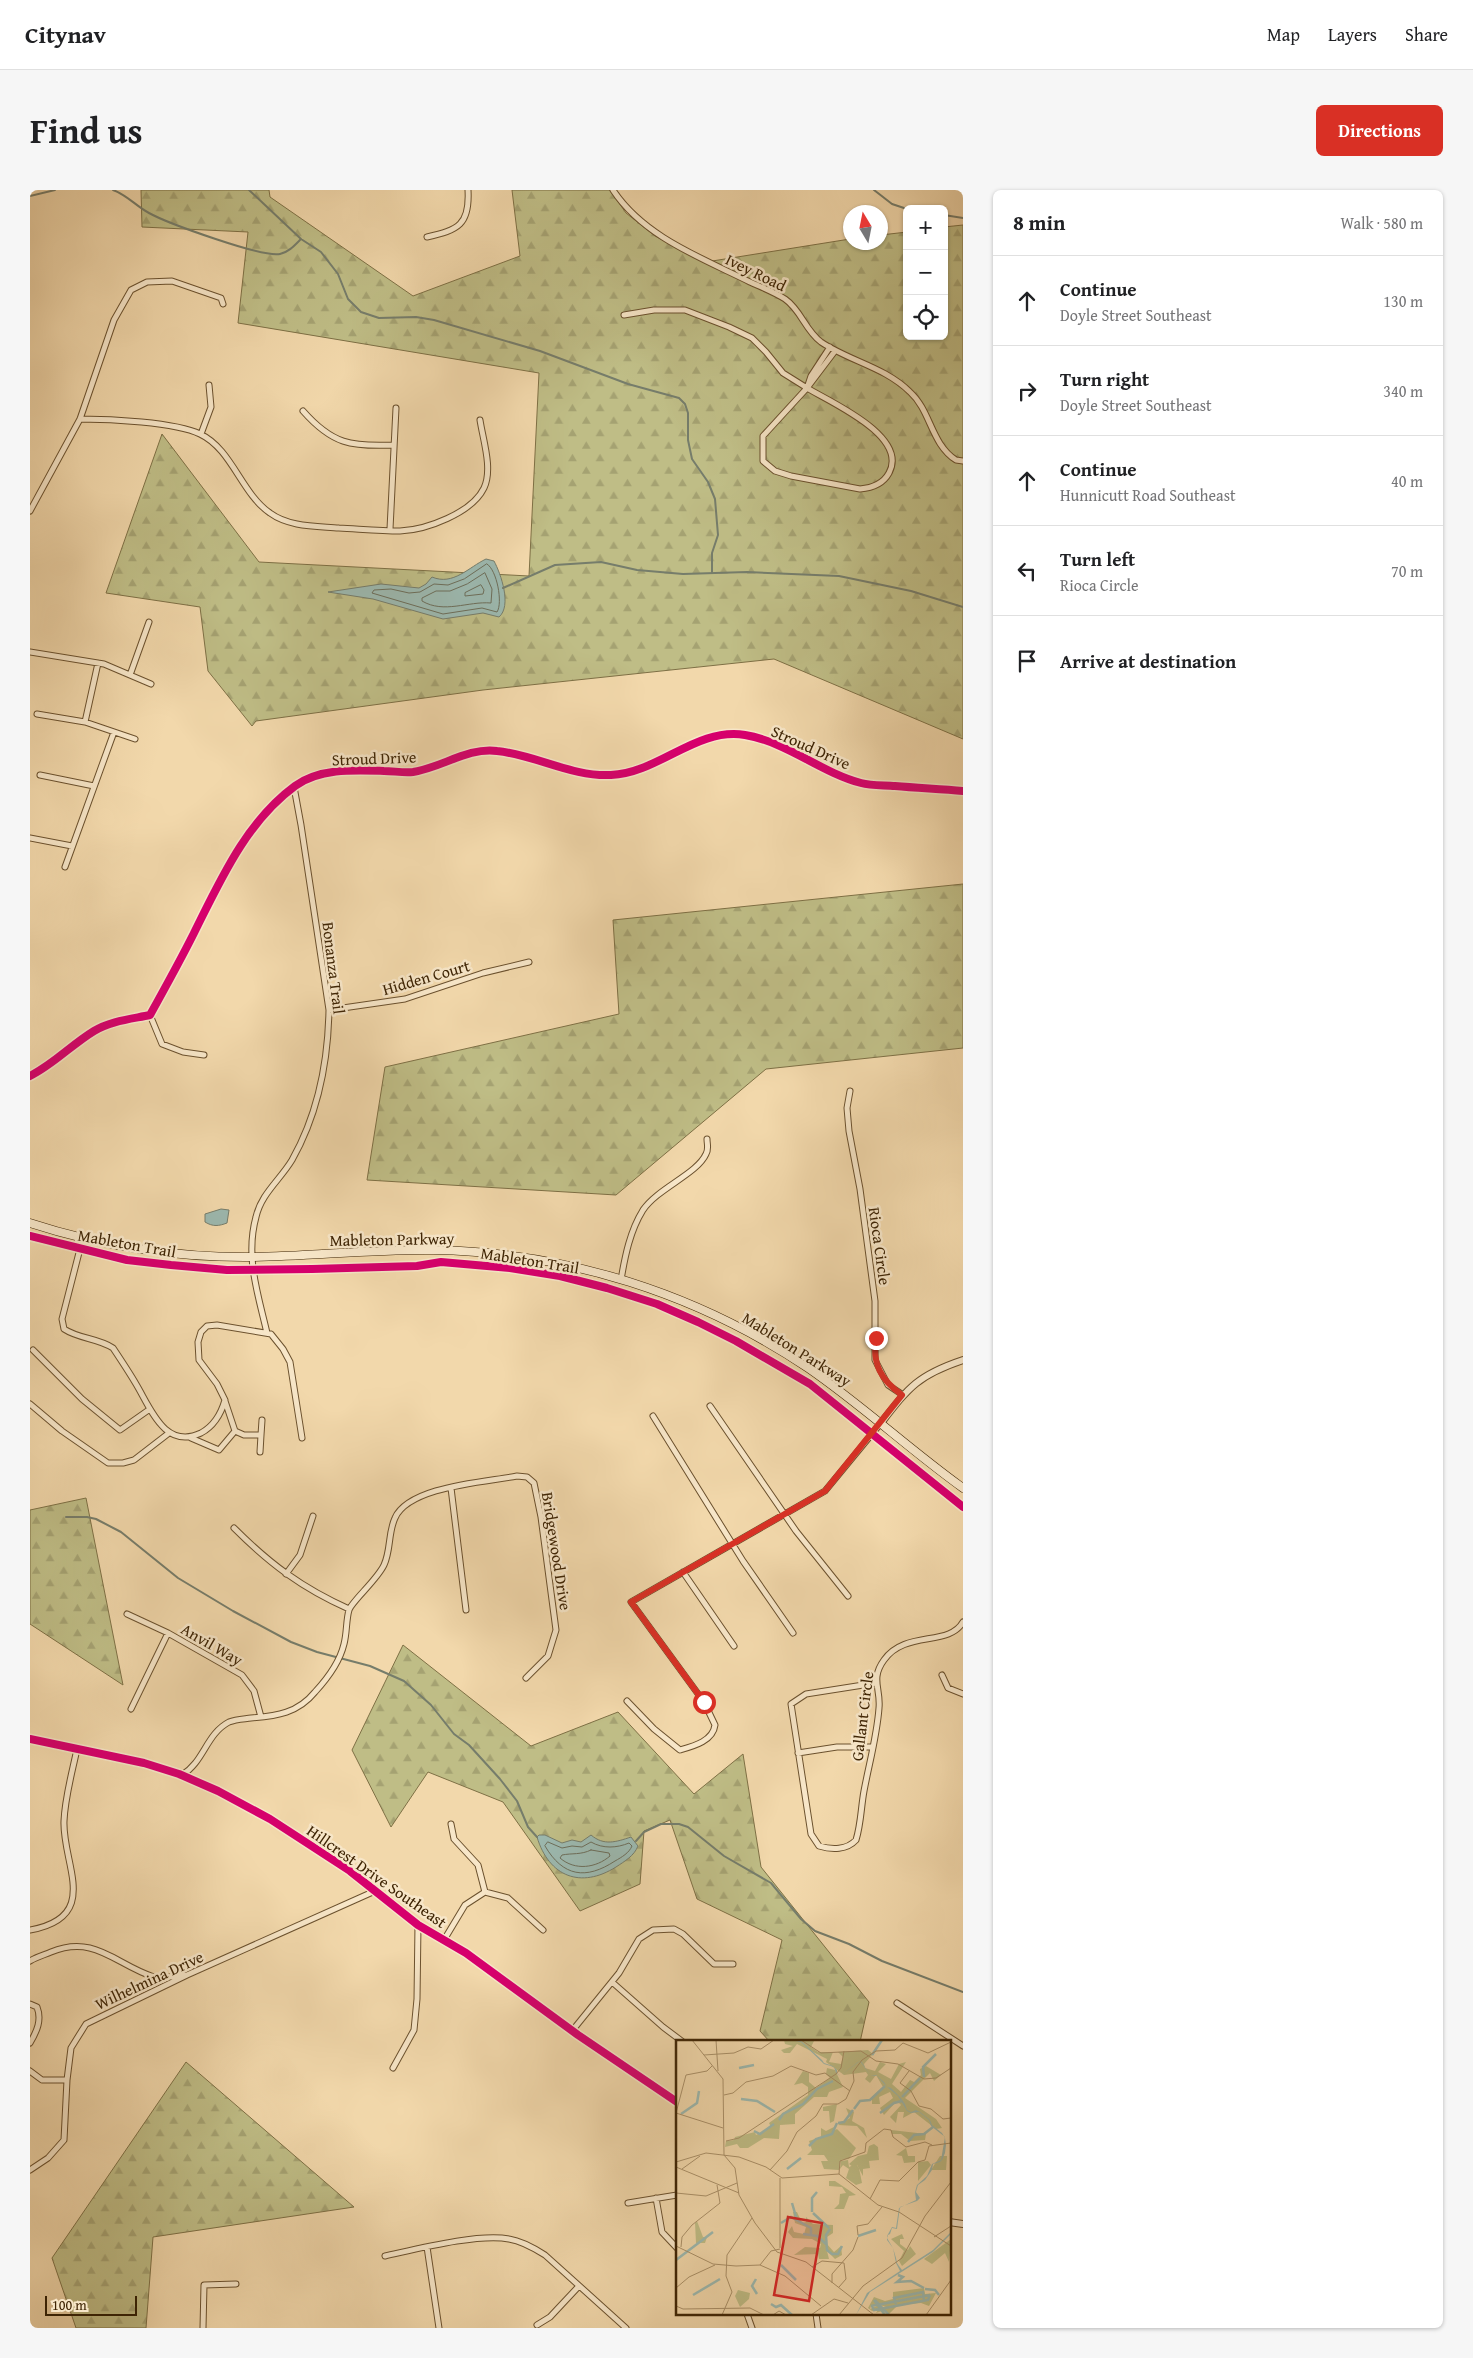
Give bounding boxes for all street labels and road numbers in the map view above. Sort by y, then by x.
street label: Ivey Road [722,247,791,297]
street label: Stroud Drive [767,719,855,775]
street label: Stroud Drive [331,745,417,771]
street label: Bonanza Trail [316,920,352,1016]
street label: Hidden Court [379,953,473,1001]
street label: Rioca Circle [863,1205,897,1287]
street label: Mableton Trail [76,1223,178,1264]
street label: Mableton Parkway [329,1226,455,1252]
street label: Mableton Trail [479,1240,581,1280]
street label: Mableton Parkway [738,1306,856,1392]
street label: Bridgewood Drive [536,1490,578,1612]
street label: Anvil Way [177,1617,247,1671]
street label: Gallant Circle [845,1670,879,1762]
street label: Hillcrest Drive Southeast [302,1818,452,1934]
street label: Wilhelmina Drive [91,1944,207,2016]

